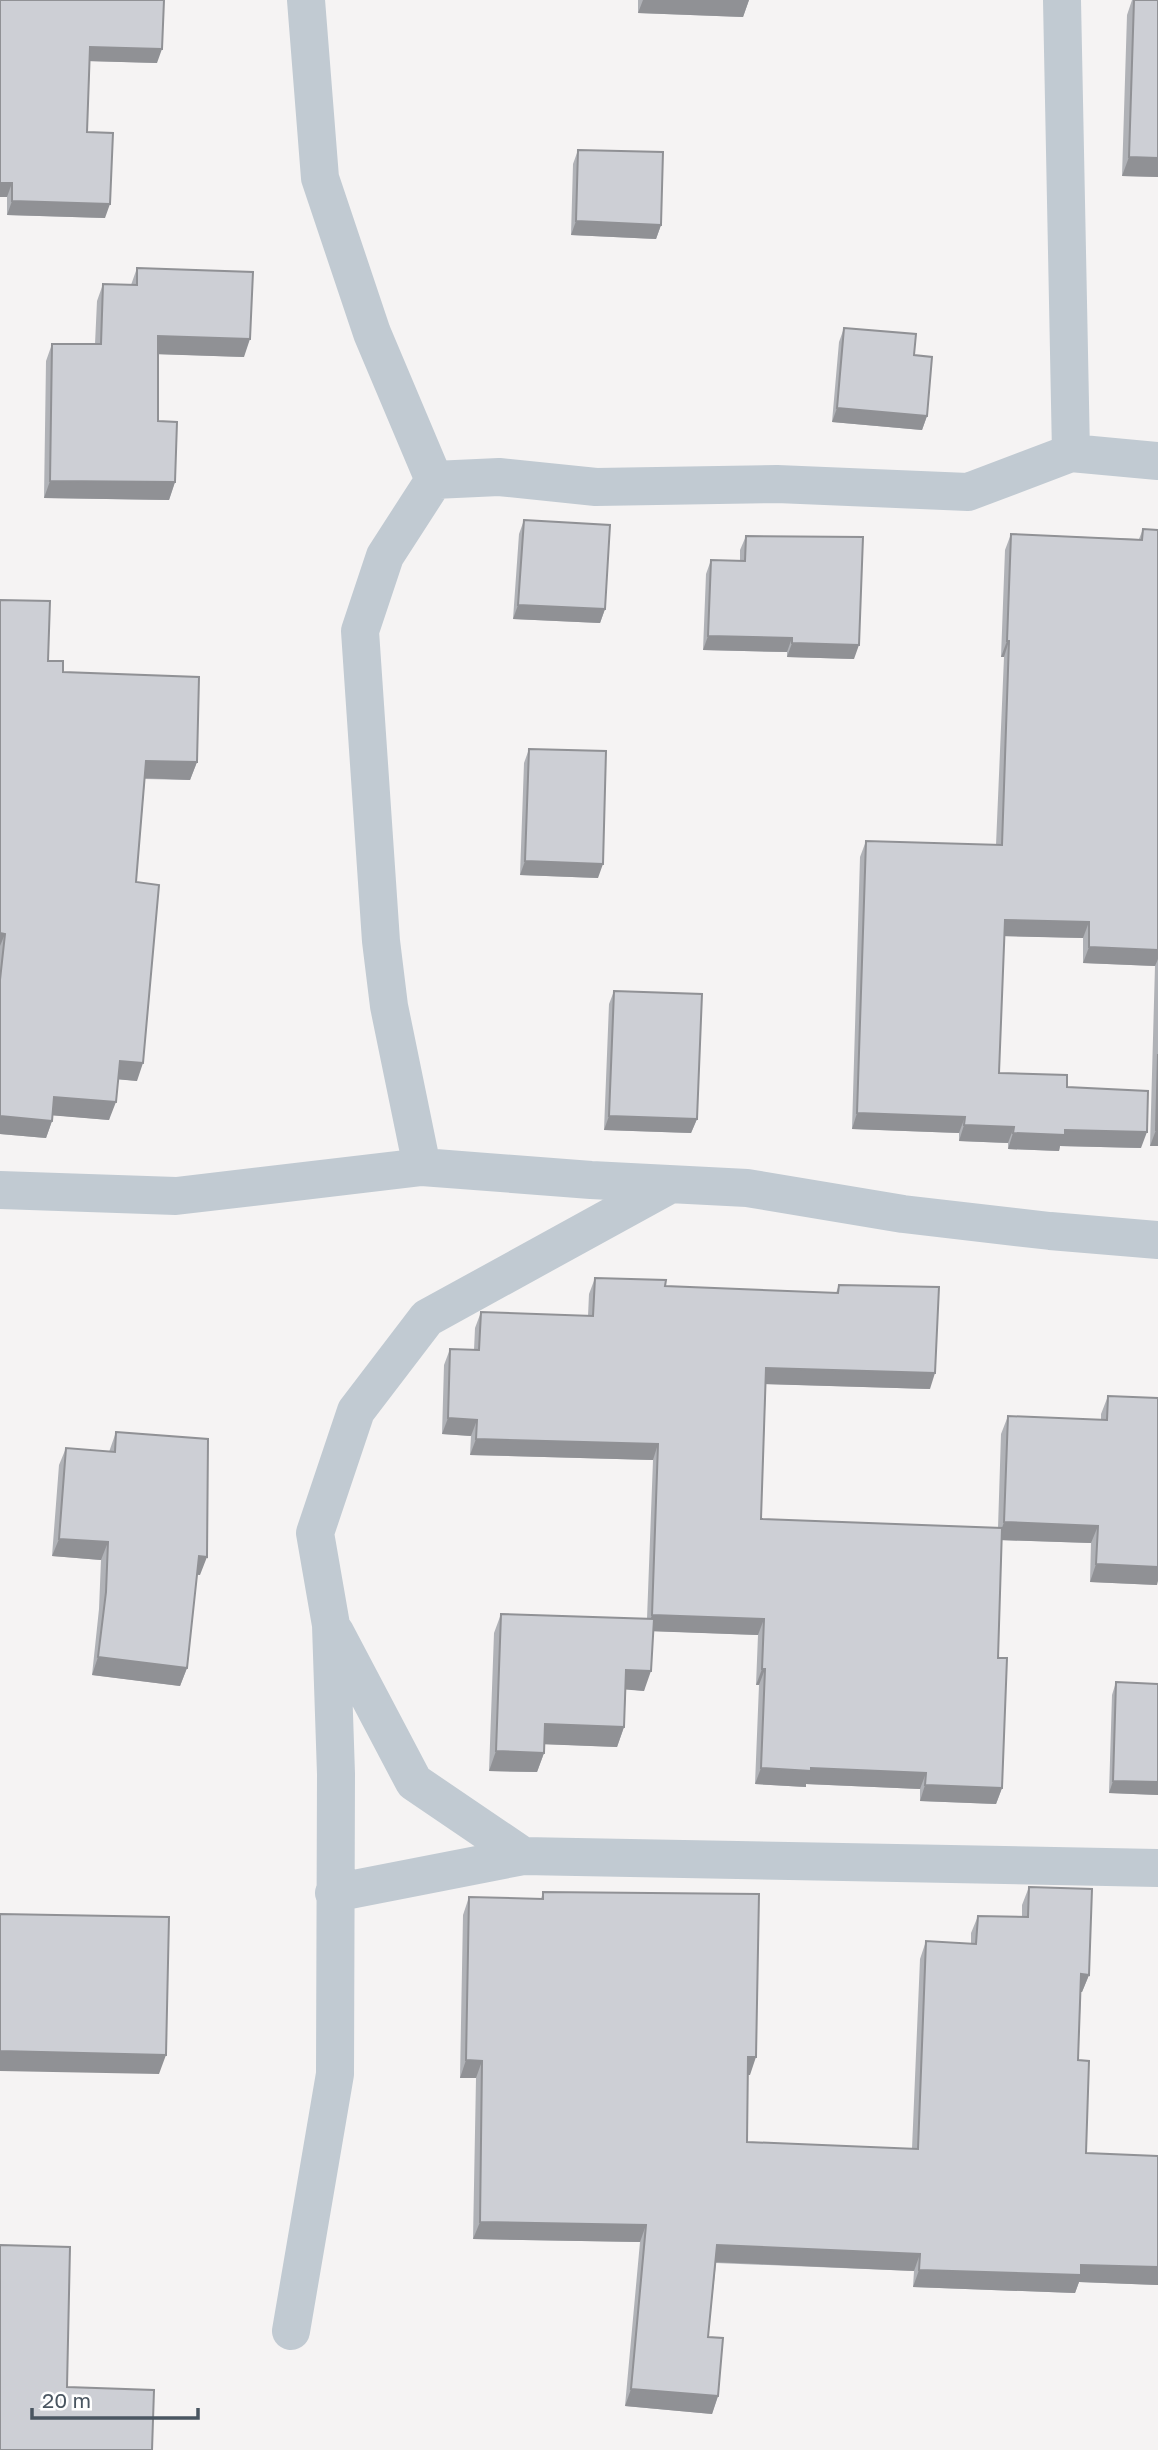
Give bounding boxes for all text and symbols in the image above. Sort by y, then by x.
scale bar [32,2376,198,2420]
text: 20 m [42,2387,91,2413]

